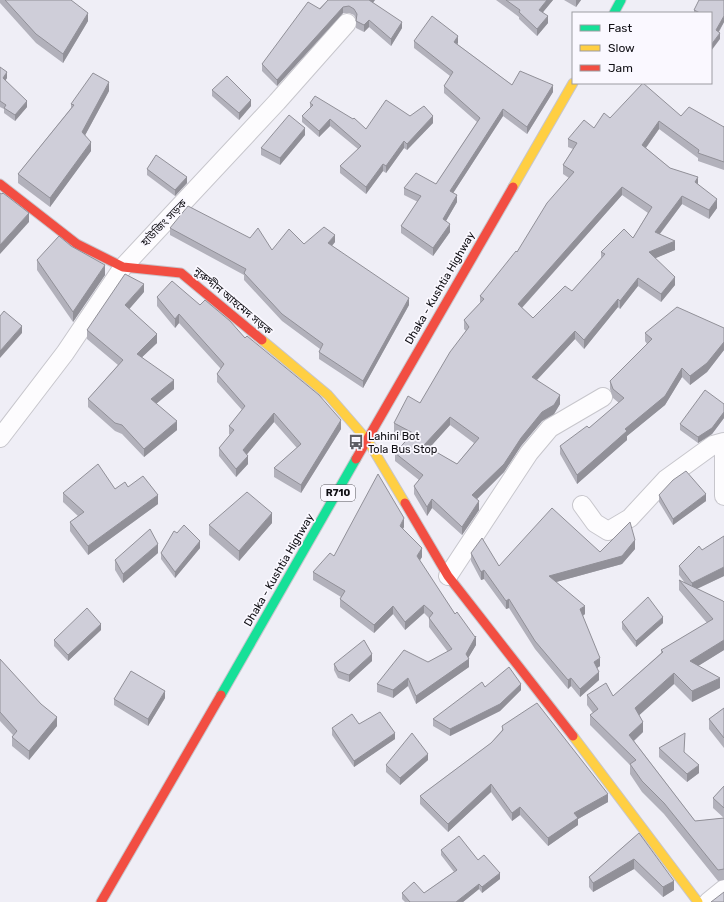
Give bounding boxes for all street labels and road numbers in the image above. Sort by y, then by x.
street label: হাউজিং সড়ক [138,197,190,250]
street label: Dhaka - Kushtia Highway [402,229,478,347]
street label: নুরুদ্দীন আহমেদ সড়ক [190,264,275,338]
road number: R710 [321,485,355,501]
street label: Dhaka - Kushtia Highway [241,511,317,629]

